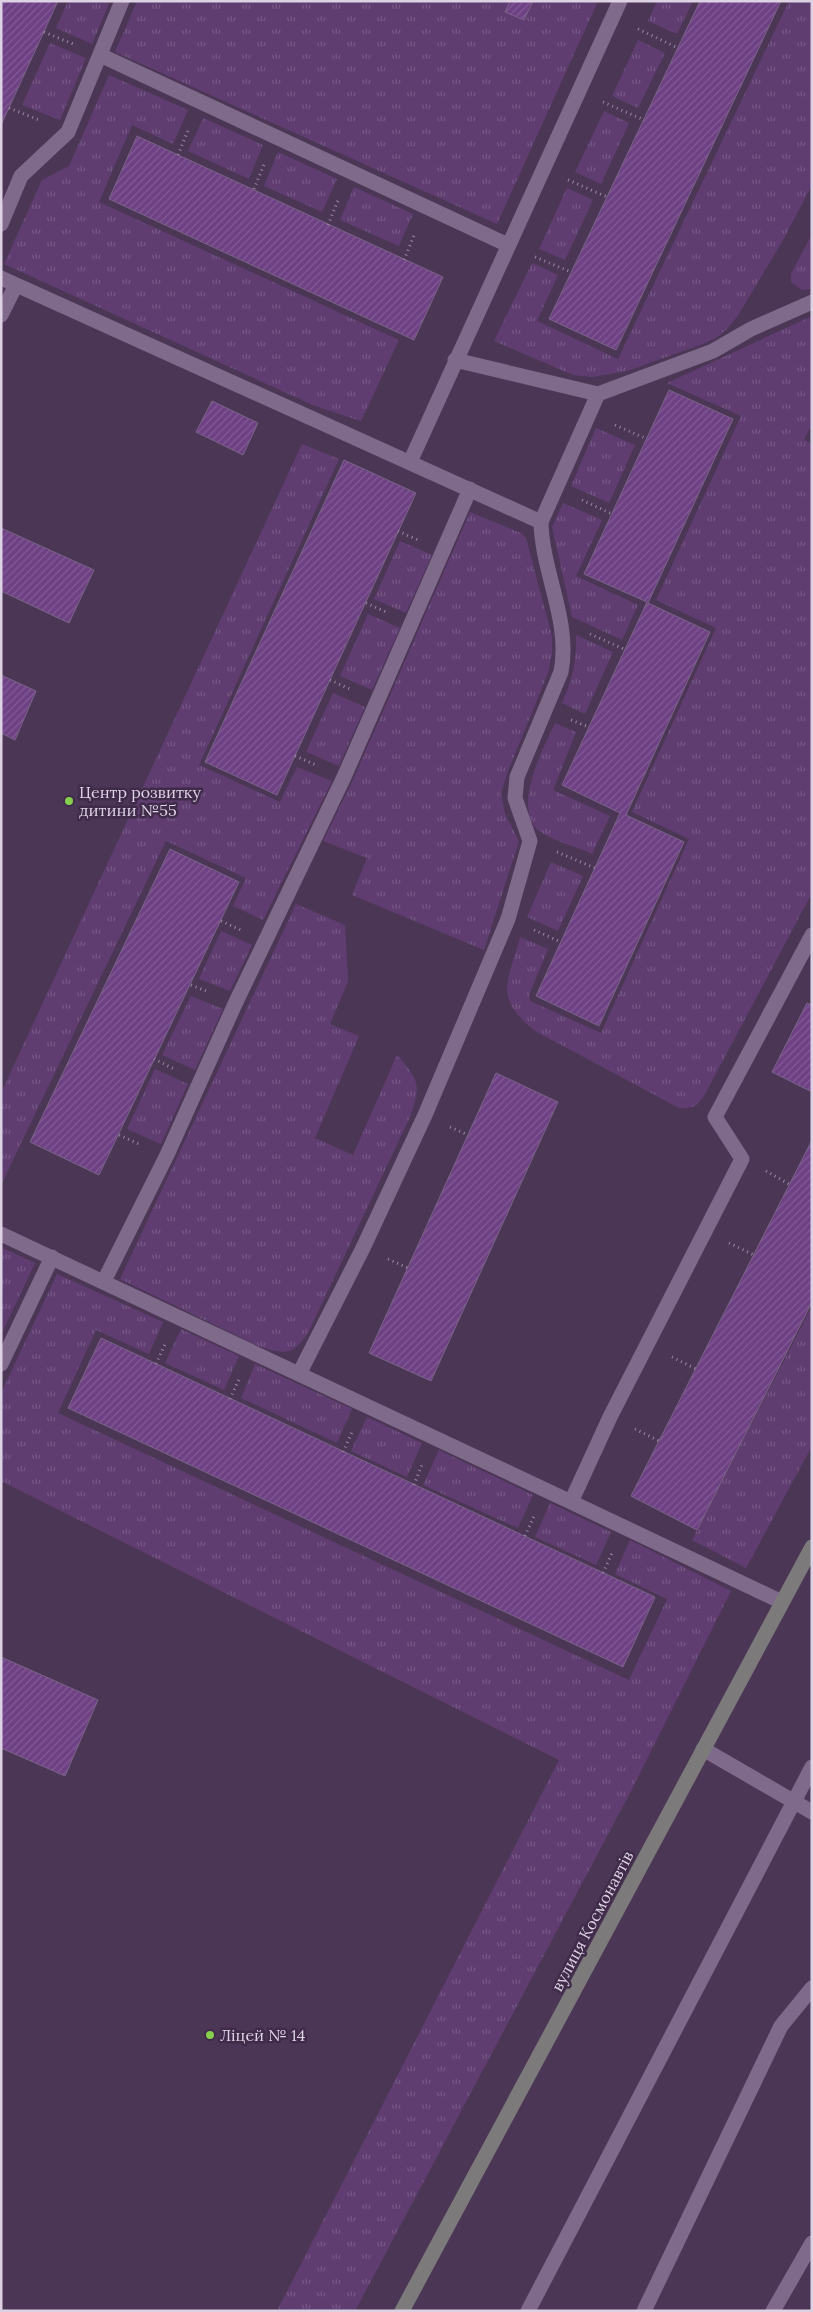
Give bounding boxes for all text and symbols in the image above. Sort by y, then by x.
place label: Центр розвитку дитини №55 [79,782,201,820]
marker: Центр розвитку дитини №55 [63,795,75,807]
street label: вулиця Космонавтів [547,1847,637,1995]
place label: Ліцей № 14 [220,2025,306,2045]
marker: Ліцей № 14 [204,2029,216,2041]

